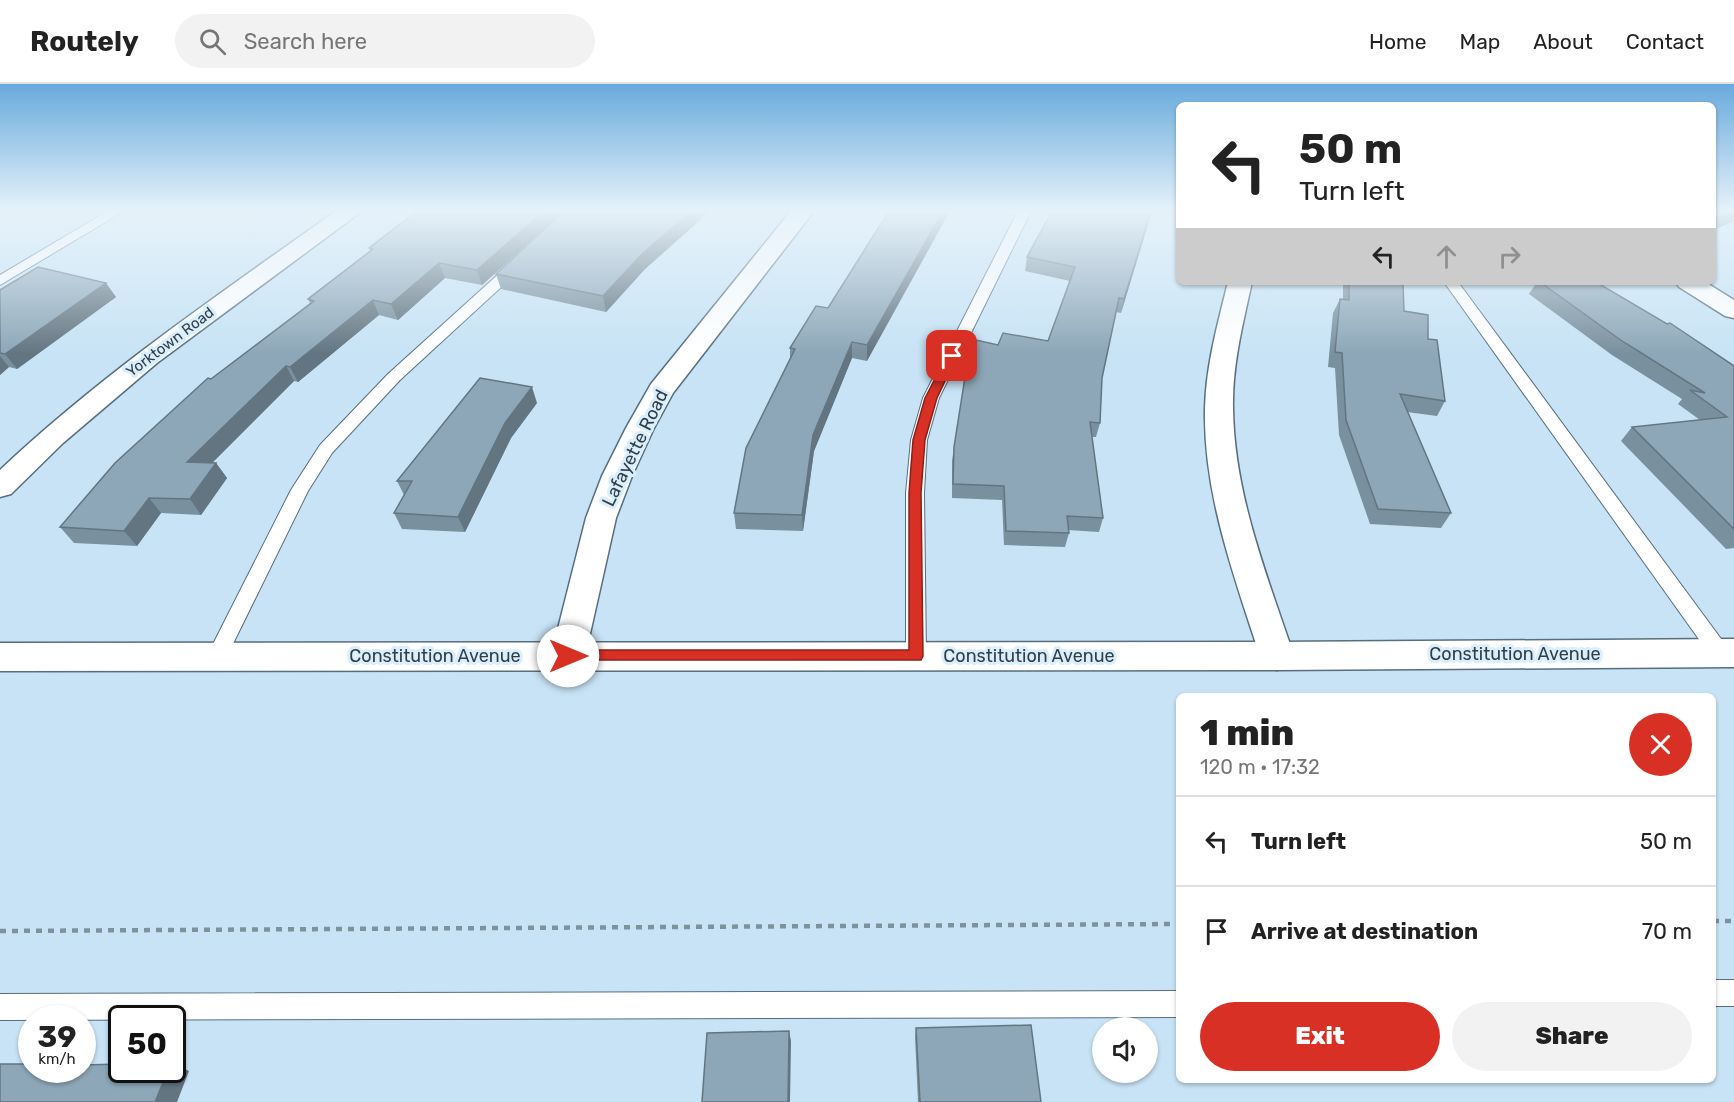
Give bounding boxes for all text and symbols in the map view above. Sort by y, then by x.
search box [175,14,595,68]
text: Routely [30,25,139,58]
icon: search [196,25,229,58]
text: Search here [244,28,367,55]
text: Home [1369,29,1426,54]
text: Map [1459,29,1500,54]
text: About [1533,29,1593,54]
text: Contact [1626,29,1704,54]
text: 50 m [1299,124,1402,174]
icon: left [1200,126,1278,204]
text: Turn left [1299,175,1404,207]
icon: left [1367,240,1400,273]
icon: ahead [1430,240,1463,273]
icon: right [1493,240,1526,273]
street label: Yorktown Road [123,303,217,381]
pin [926,330,977,381]
icon: arrive [935,339,968,372]
street label: Lafayette Road [597,386,673,510]
position arrow [536,624,600,688]
street label: Constitution Avenue [1429,643,1601,665]
street label: Constitution Avenue [349,645,521,667]
street label: Constitution Avenue [943,645,1115,667]
text: 1 min [1200,711,1294,754]
button: close [1629,713,1692,776]
text: 120 m · 17:32 [1200,755,1320,779]
icon: left [1200,825,1233,858]
text: Turn left [1251,828,1346,855]
text: 50 m [1640,828,1692,855]
icon: arrive [1200,915,1233,948]
text: Arrive at destination [1251,918,1478,945]
text: 70 m [1642,918,1692,945]
button: Exit [1200,1002,1440,1071]
button: Share [1452,1002,1692,1071]
speed limit sign: 50 [108,1005,186,1083]
map controls [1092,1017,1158,1083]
button: sound [1092,1017,1158,1083]
text: 39 [38,1019,77,1055]
text: km/h [38,1050,76,1068]

